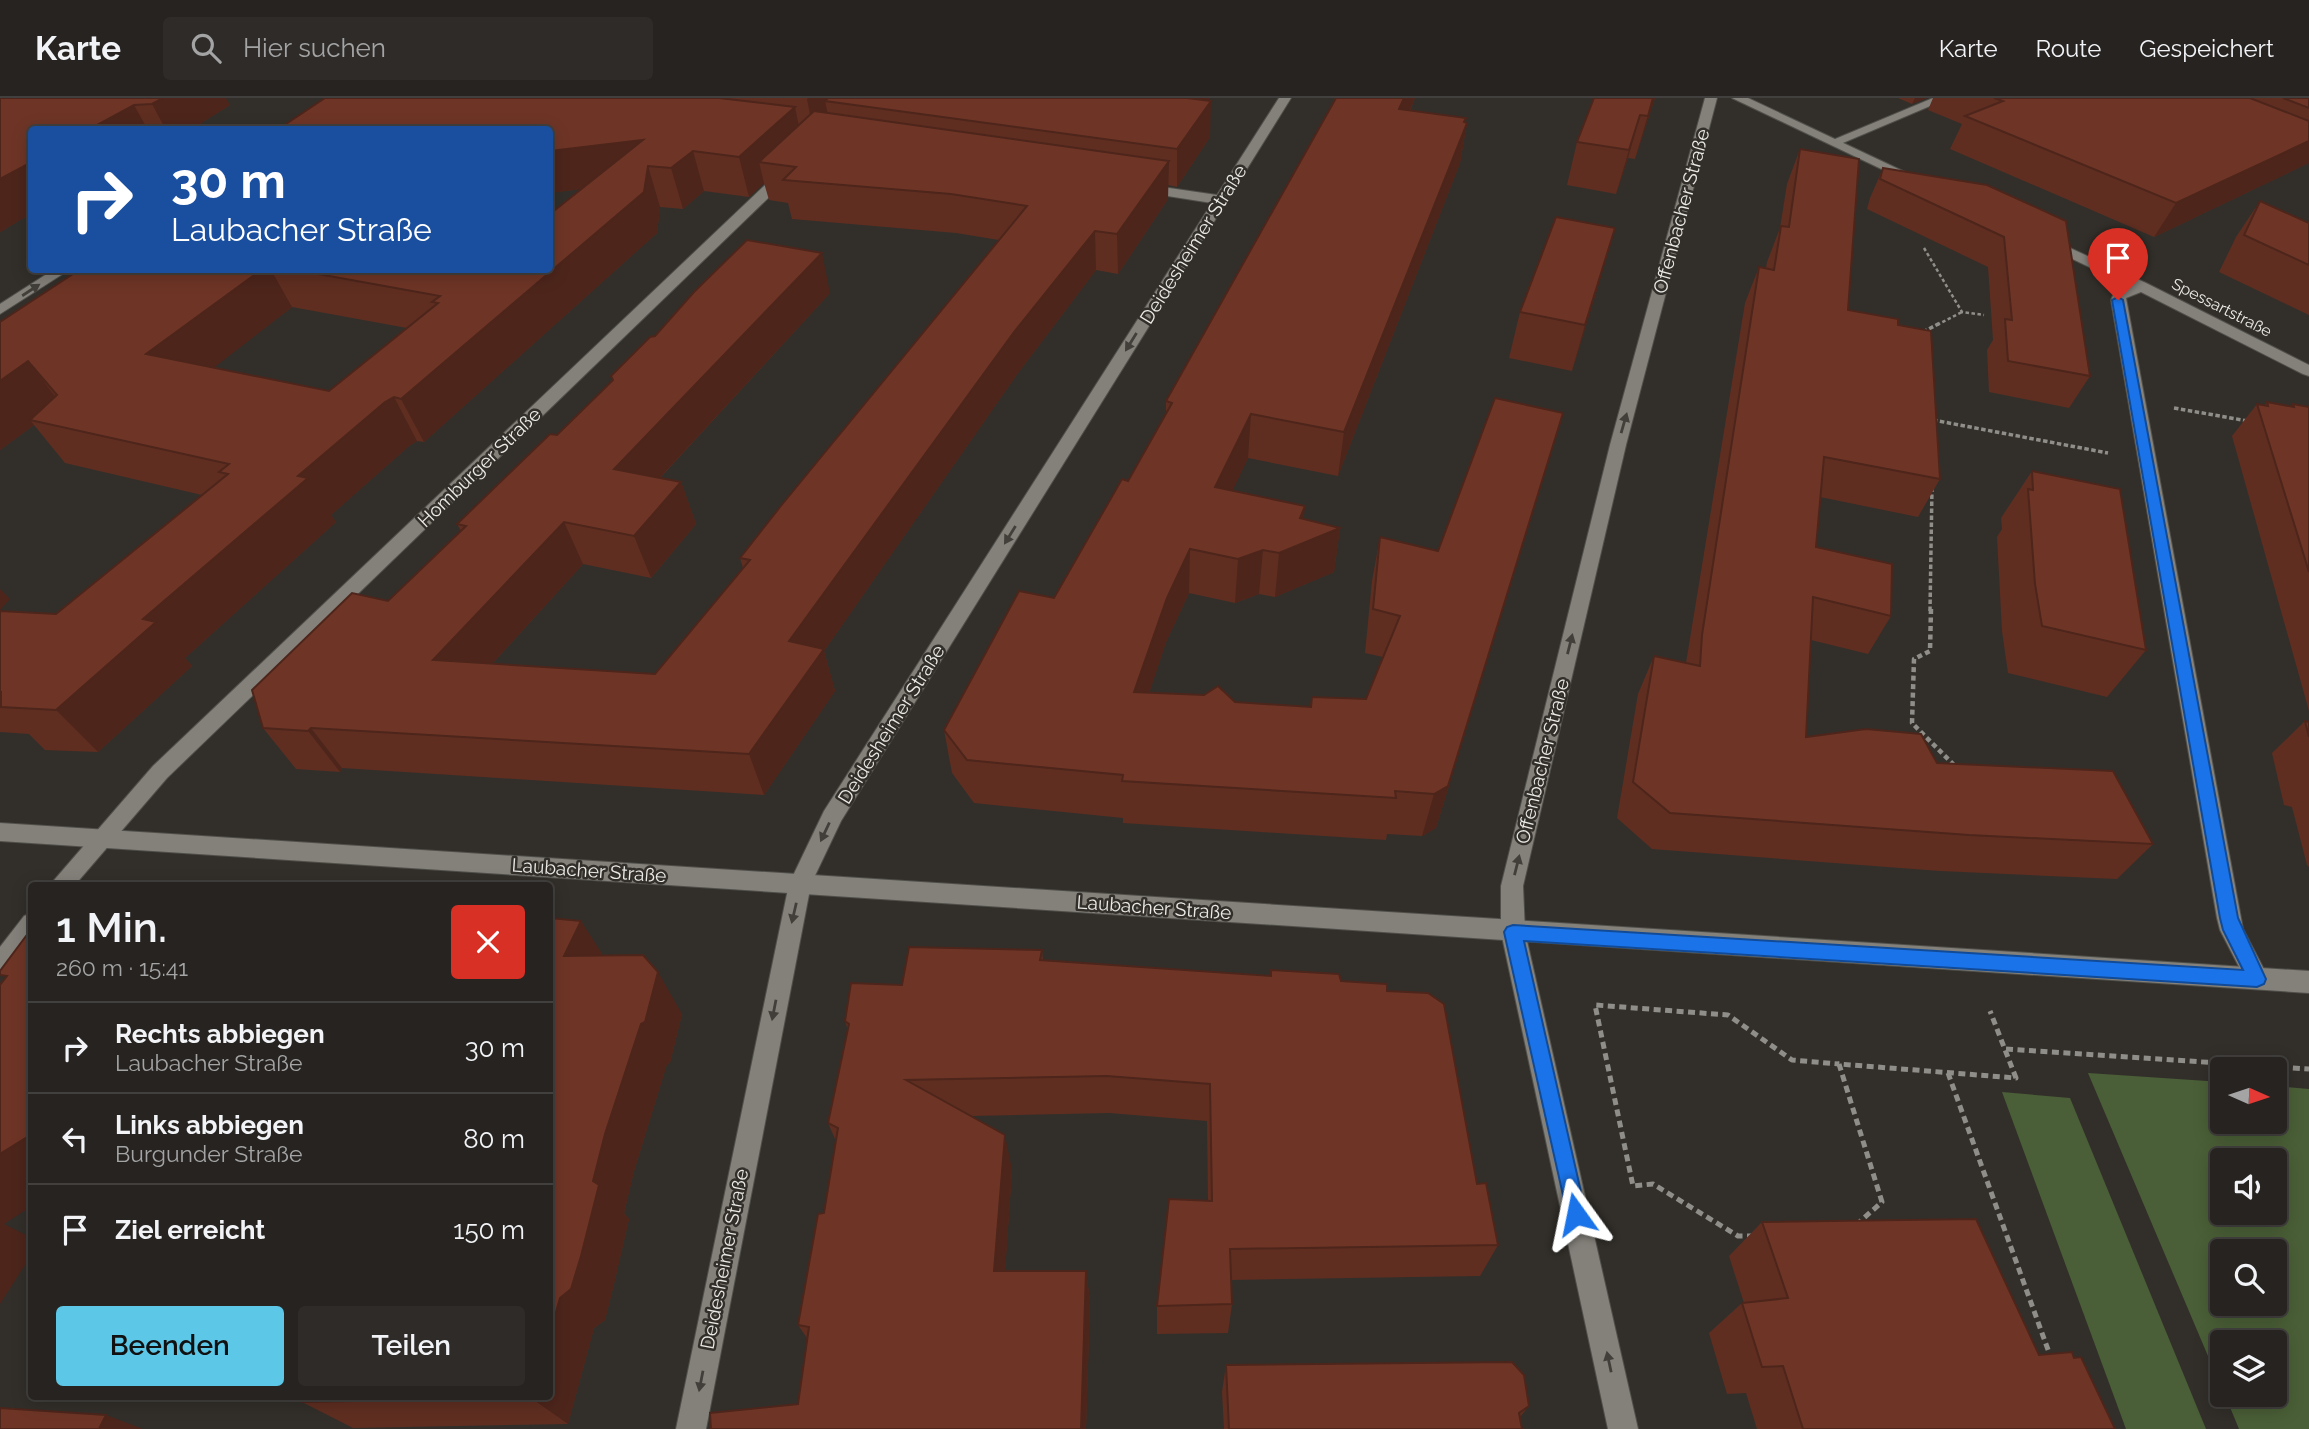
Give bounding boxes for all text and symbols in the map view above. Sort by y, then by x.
search box [163,17,653,80]
text: Karte [35,29,121,68]
icon: search [187,29,225,67]
text: Hier suchen [243,33,386,63]
text: Karte [1939,34,1998,63]
text: Route [2036,34,2101,63]
text: Gespeichert [2139,34,2274,63]
street label: Offenbacher Straße [1648,126,1714,296]
text: 30 m [171,152,286,209]
icon: right [56,154,147,245]
street label: Deidesheimer Straße [1135,160,1251,328]
text: Laubacher Straße [171,211,432,248]
pin [2088,228,2148,300]
icon: arrive [2099,239,2137,277]
street label: Spessartstraße [2169,274,2275,341]
one-way arrow [21,283,41,296]
one-way arrow [1125,333,1138,352]
street label: Homburger Straße [413,403,545,531]
one-way arrow [1620,412,1630,433]
one-way arrow [1003,525,1016,544]
one-way arrow [1565,633,1576,655]
street label: Deidesheimer Straße [833,640,949,808]
street label: Offenbacher Straße [1511,676,1573,846]
one-way arrow [819,822,831,842]
street label: Laubacher Straße [511,854,667,886]
one-way arrow [1512,854,1523,876]
street label: Laubacher Straße [1076,891,1232,923]
text: 1 Min. [56,903,167,952]
one-way arrow [788,903,799,925]
button: close [451,905,525,979]
text: 260 m · 15:41 [56,954,188,981]
one-way arrow [768,999,779,1021]
text: Rechts abbiegen [115,1019,325,1049]
icon: right [56,1029,94,1067]
text: 30 m [465,1033,525,1063]
text: Laubacher Straße [115,1049,302,1076]
north arrow [2210,1057,2287,1134]
map controls [2210,1057,2287,1407]
text: Links abbiegen [115,1110,304,1140]
icon: left [56,1120,94,1158]
text: 80 m [463,1124,525,1154]
text: Burgunder Straße [115,1140,302,1167]
button: sound [2210,1148,2287,1225]
street label: Deidesheimer Straße [696,1167,752,1351]
position arrow [1539,1177,1613,1251]
icon: arrive [56,1211,94,1249]
text: Ziel erreicht [115,1215,265,1245]
text: 150 m [453,1215,525,1245]
button: search [2210,1239,2287,1316]
button: Beenden [56,1306,284,1386]
button: Teilen [298,1306,525,1386]
button: layers [2210,1330,2287,1407]
one-way arrow [1603,1351,1614,1373]
one-way arrow [695,1370,706,1392]

